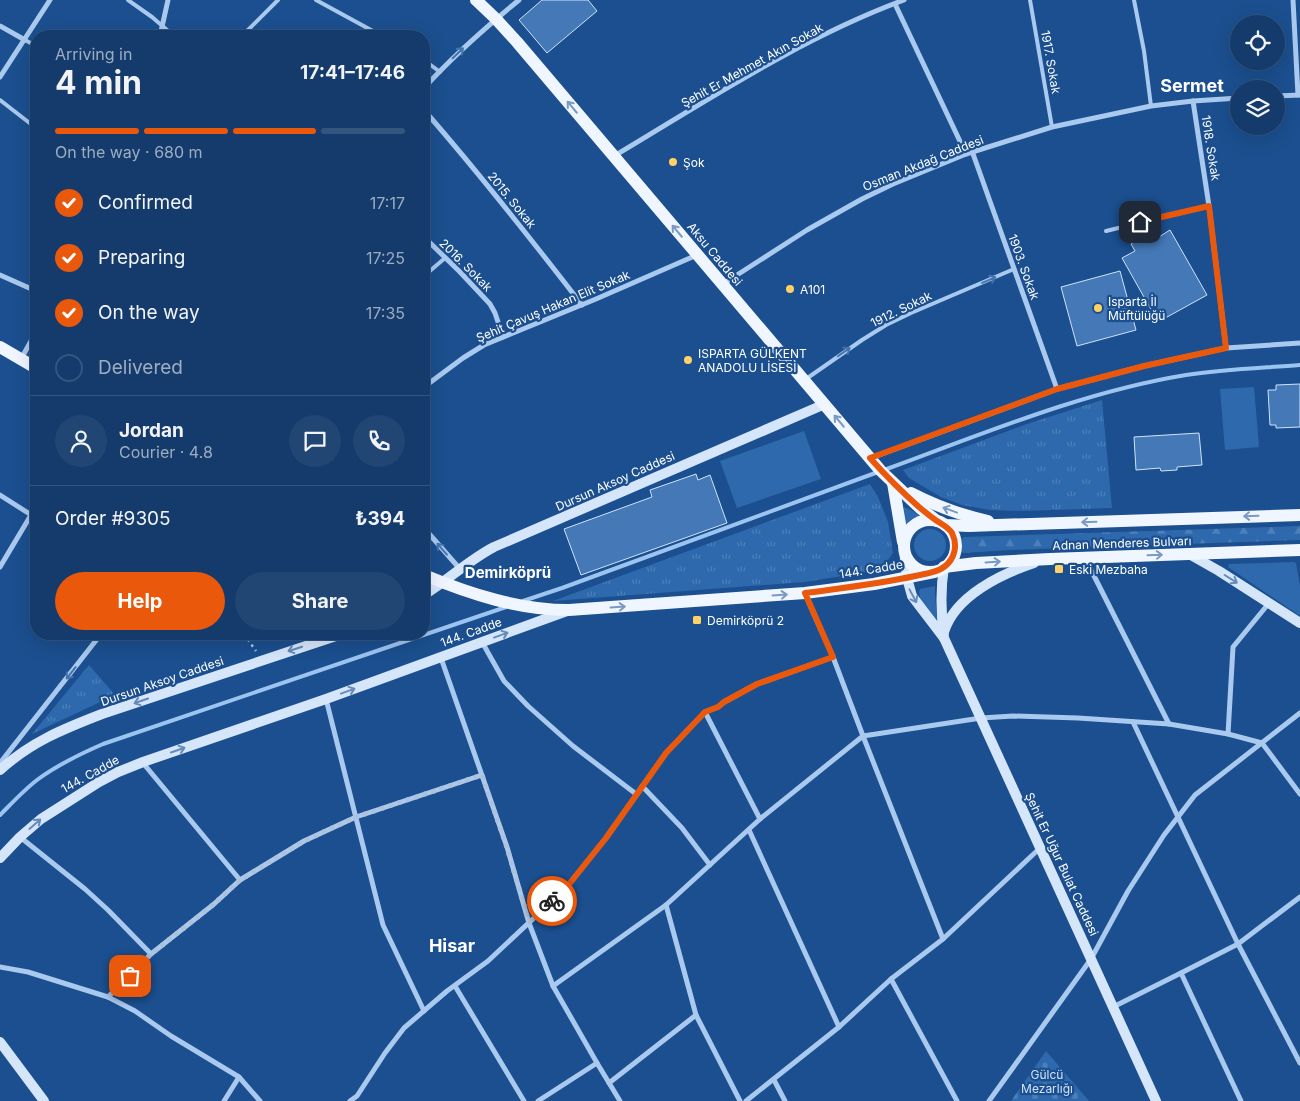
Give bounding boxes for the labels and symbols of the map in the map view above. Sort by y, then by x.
street label: Şehit Er Mehmet Akın Sokak [678,19,826,110]
street label: 1917. Sokak [1038,29,1064,95]
one-way arrow [452,47,464,59]
district label: Sermet [1160,75,1224,96]
one-way arrow [566,100,577,113]
street label: 1918. Sokak [1198,114,1224,182]
street label: Osman Akdağ Caddesi [860,132,986,194]
place label: Şok [683,155,705,170]
marker: Şok [667,156,679,168]
street label: 2015. Sokak [485,169,540,232]
pin [1119,201,1161,243]
street label: Aksu Caddesi [684,219,746,289]
one-way arrow [671,224,683,237]
street label: 1903. Sokak [1005,232,1043,302]
street label: 2016. Sokak [436,235,496,295]
street label: Şehit Çavuş Hakan Elit Sokak [474,267,632,345]
one-way arrow [981,275,996,284]
place label: A101 [800,282,825,297]
marker: A101 [784,283,796,295]
street label: 1912. Sokak [868,288,934,330]
place label: Isparta İl Müftülüğü [1108,294,1165,323]
marker: Isparta İl Müftülüğü [1092,302,1104,314]
place label: ISPARTA GÜLKENT ANADOLU LİSESİ [698,346,807,375]
one-way arrow [837,347,851,357]
marker: ISPARTA GÜLKENT ANADOLU LİSESİ [682,354,694,366]
one-way arrow [834,415,845,428]
street label: Dursun Aksoy Caddesi [553,448,677,514]
one-way arrow [942,505,958,514]
one-way arrow [1244,512,1260,521]
one-way arrow [1081,517,1097,526]
street label: Adnan Menderes Bulvarı [1052,533,1192,553]
one-way arrow [436,542,448,555]
one-way arrow [1147,551,1163,560]
street label: 144. Cadde [838,557,904,581]
one-way arrow [985,558,1001,567]
place label: Eski Mezbaha [1069,562,1148,577]
district label: Demirköprü [465,563,551,582]
marker: Eski Mezbaha [1053,563,1065,575]
one-way arrow [1224,573,1238,584]
one-way arrow [908,589,918,604]
one-way arrow [772,590,788,600]
one-way arrow [610,602,626,612]
place label: Demirköprü 2 [707,613,784,628]
street label: 144. Cadde [438,614,504,650]
marker: Demirköprü 2 [691,614,703,626]
one-way arrow [493,630,508,639]
one-way arrow [288,645,304,654]
street label: Dursun Aksoy Caddesi [99,653,225,709]
one-way arrow [66,666,77,679]
one-way arrow [340,686,356,695]
one-way arrow [134,697,150,706]
one-way arrow [170,745,186,754]
street label: 144. Cadde [58,752,122,796]
street label: Şehit Er Uğur Bulat Caddesi [1022,790,1102,938]
one-way arrow [28,819,41,830]
courier [527,876,577,926]
district label: Hisar [429,935,475,956]
pin [109,955,151,997]
park label: Gülcü Mezarlığı [1021,1067,1073,1096]

